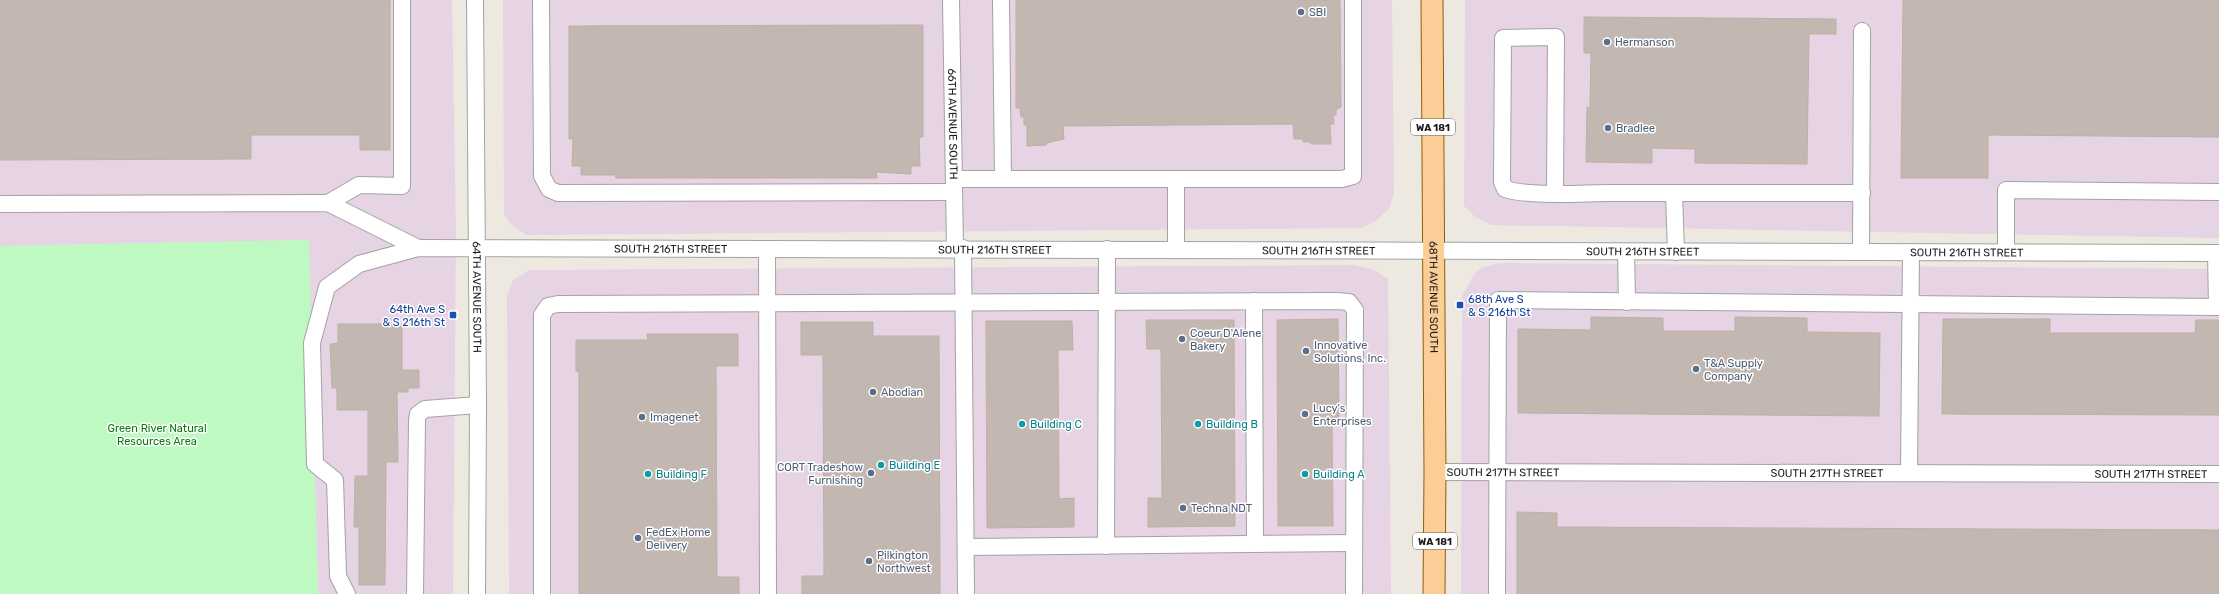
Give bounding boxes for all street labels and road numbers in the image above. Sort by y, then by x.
street label: 66TH AVENUE SOUTH [945,68,960,180]
road number: WA 181 [1411,119,1455,135]
street label: 64TH AVENUE SOUTH [470,241,484,353]
street label: 68TH AVENUE SOUTH [1427,241,1440,353]
street label: SOUTH 216TH STREET [614,243,728,256]
street label: SOUTH 216TH STREET [938,243,1052,257]
street label: SOUTH 216TH STREET [1262,244,1376,258]
street label: SOUTH 216TH STREET [1586,245,1700,259]
street label: SOUTH 216TH STREET [1910,246,2024,259]
street label: SOUTH 217TH STREET [1447,466,1560,479]
street label: SOUTH 217TH STREET [1771,467,1884,480]
street label: SOUTH 217TH STREET [2095,468,2208,481]
road number: WA 181 [1413,533,1457,549]

